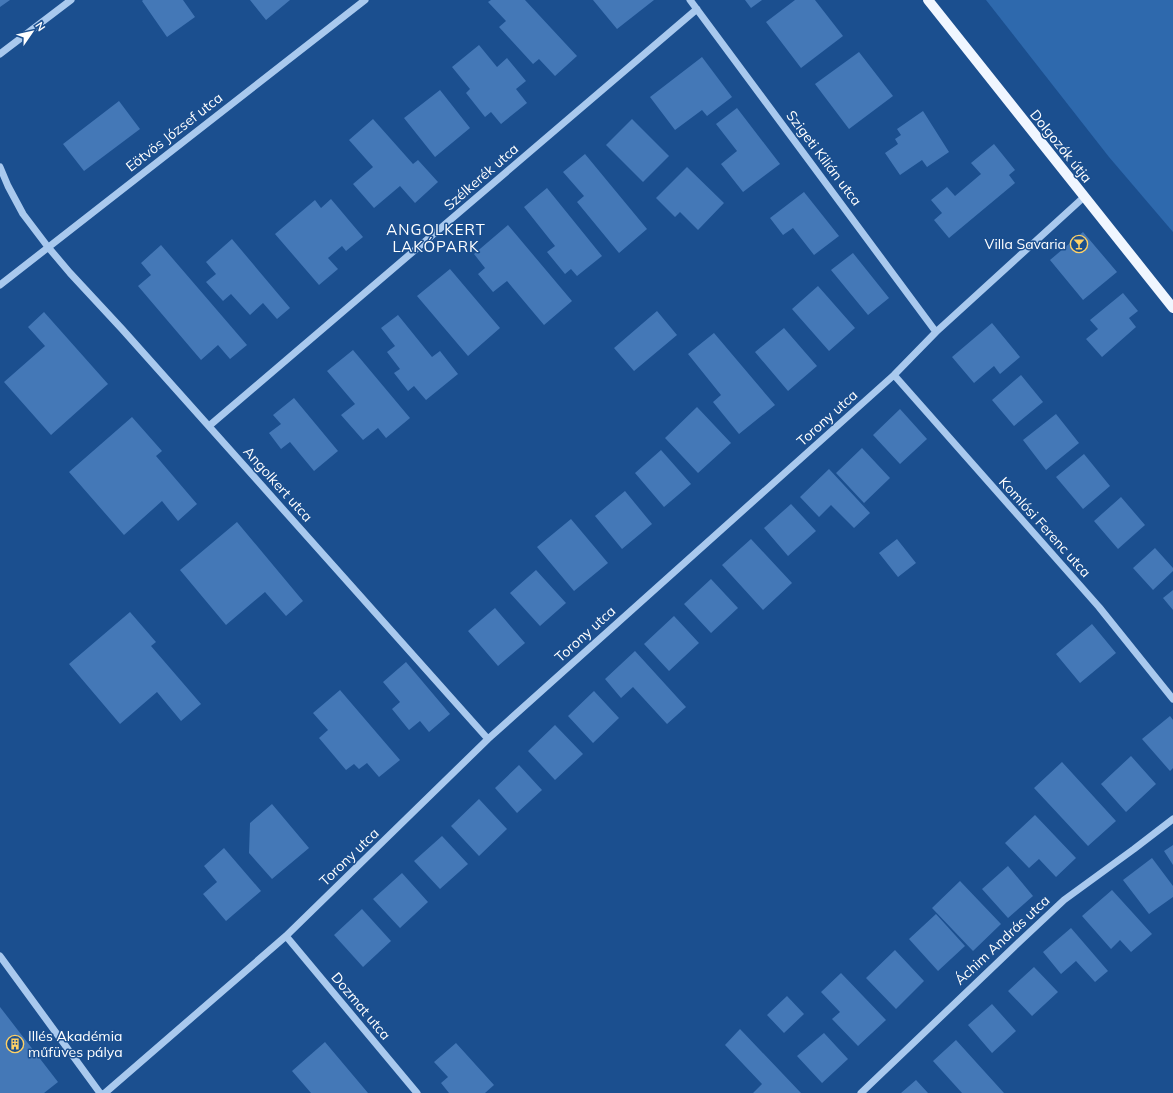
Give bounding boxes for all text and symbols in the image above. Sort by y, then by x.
north arrow [12,12,52,52]
text: N [32,19,48,34]
street label: Eötvös József utca [122,89,226,175]
street label: Dolgozók útja [1026,106,1096,186]
street label: Szigeti Kilián utca [782,107,866,209]
street label: Szélkerék utca [440,140,522,214]
district label: ANGOLKERT LAKÓPARK [386,220,486,256]
bar icon: Villa Savaria [1069,234,1089,254]
place label: Villa Savaria [985,235,1066,253]
street label: Torony utca [793,386,861,450]
street label: Angolkert utca [239,443,317,525]
street label: Komlósi Ferenc utca [995,473,1095,581]
street label: Torony utca [551,602,619,666]
street label: Torony utca [315,824,383,890]
street label: Áchim András utca [951,891,1053,989]
street label: Dozmat utca [327,968,395,1044]
place label: Illés Akadémia műfüves pálya [28,1027,123,1061]
building icon: Illés Akadémia műfüves pálya [5,1034,25,1054]

